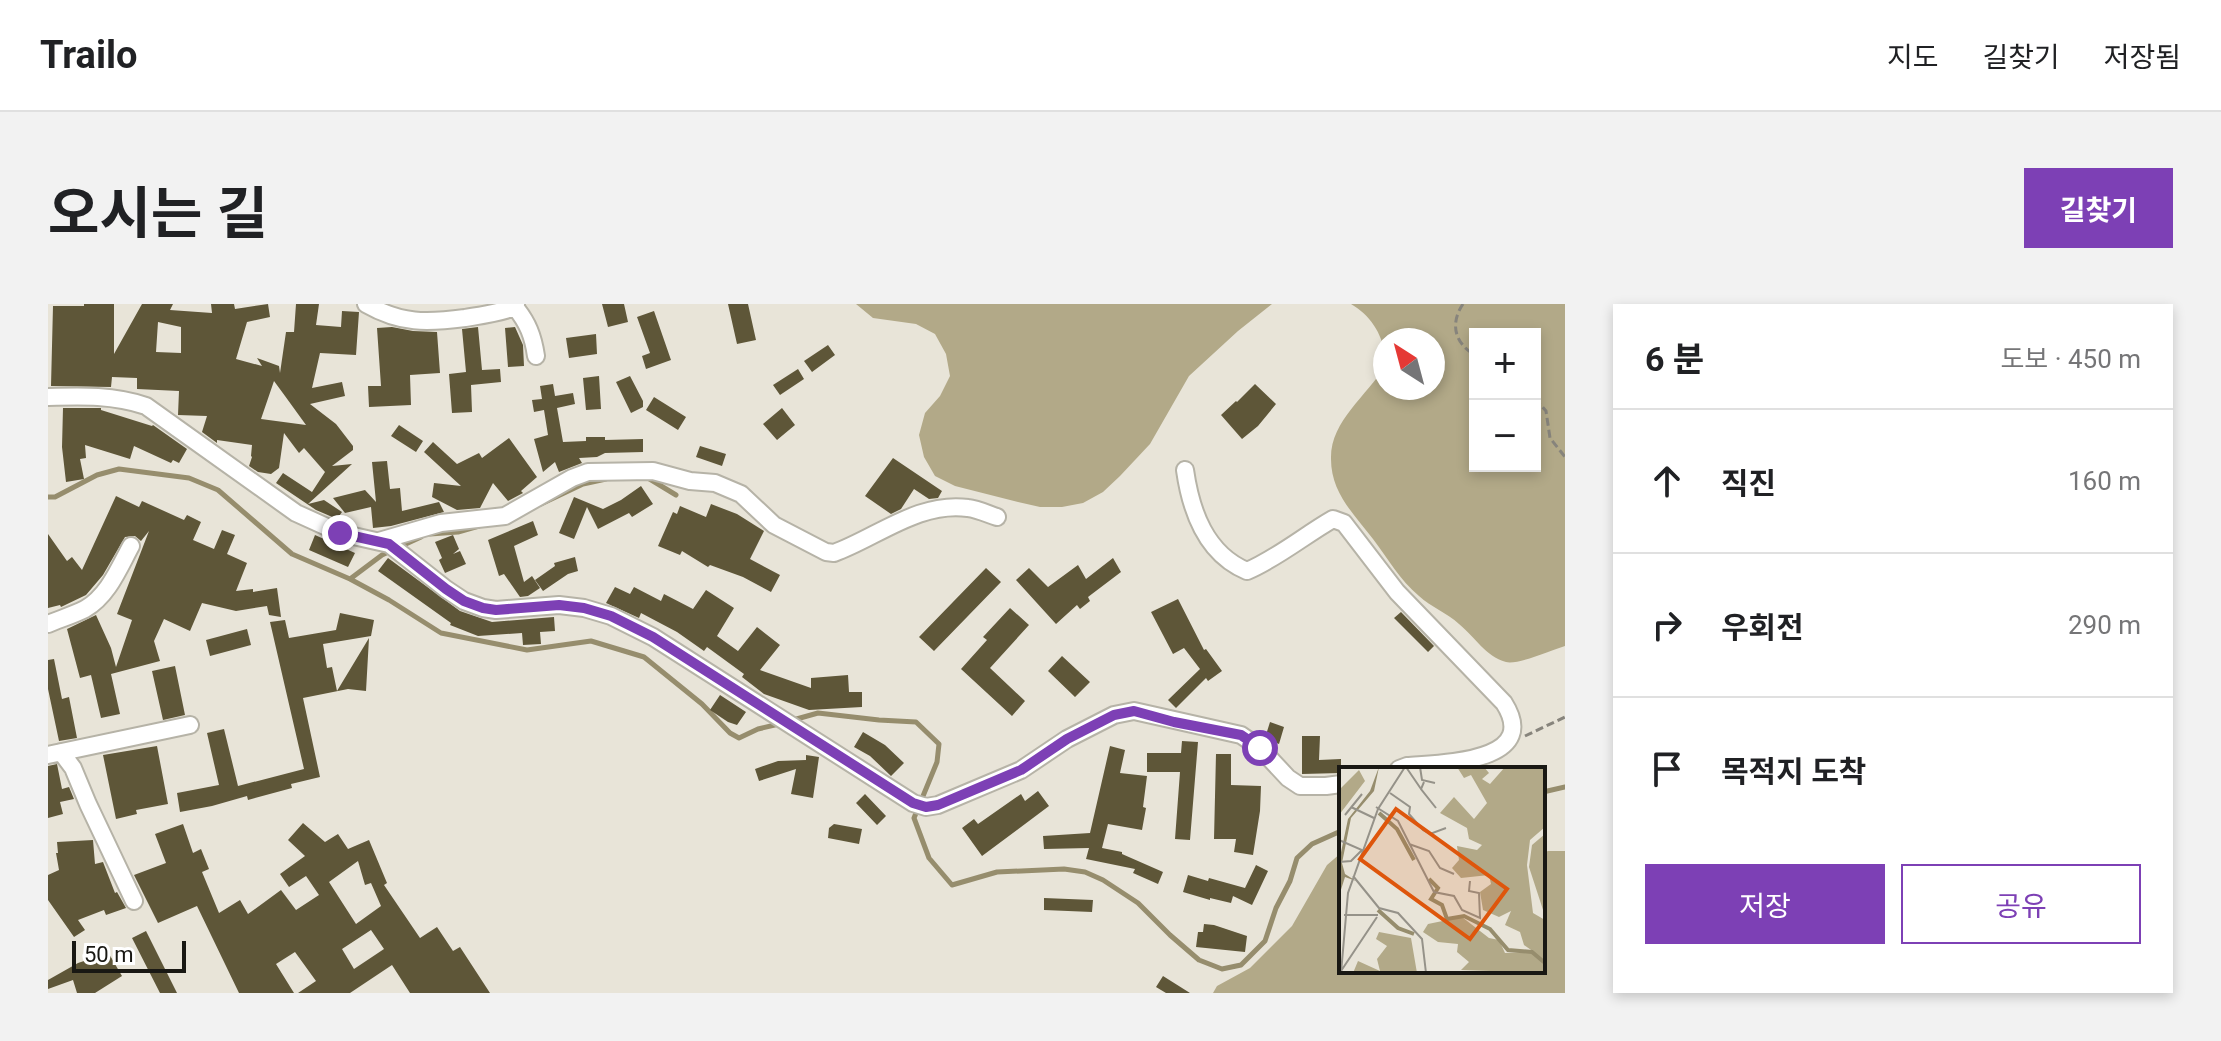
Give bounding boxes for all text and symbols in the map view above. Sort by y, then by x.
text: Trailo [40,33,137,77]
text: 지도 [1887,41,1938,74]
text: 길찾기 [1982,41,2060,74]
text: 저장됨 [2104,41,2181,74]
button: 길찾기 [2024,168,2173,248]
text: 오시는 길 [48,181,268,247]
north arrow [1373,328,1445,400]
map controls [1469,328,1541,472]
button: + [1469,328,1541,400]
text: 6 분 [1645,339,1704,379]
text: 도보 · 450 m [2000,344,2141,374]
button: − [1469,400,1541,472]
icon: ahead [1645,459,1689,503]
text: 직진 [1721,466,1776,501]
text: 160 m [2068,466,2141,496]
route end [322,515,358,551]
icon: right [1645,603,1689,647]
text: 우회전 [1721,610,1804,645]
text: 290 m [2068,610,2141,640]
route start [1242,730,1278,766]
icon: arrive [1645,747,1689,791]
text: 목적지 도착 [1721,754,1866,789]
inset map [1339,767,1545,973]
button: 저장 [1645,864,1885,944]
button: 공유 [1901,864,2141,944]
scale bar [72,937,186,973]
text: 50 m [84,942,133,967]

